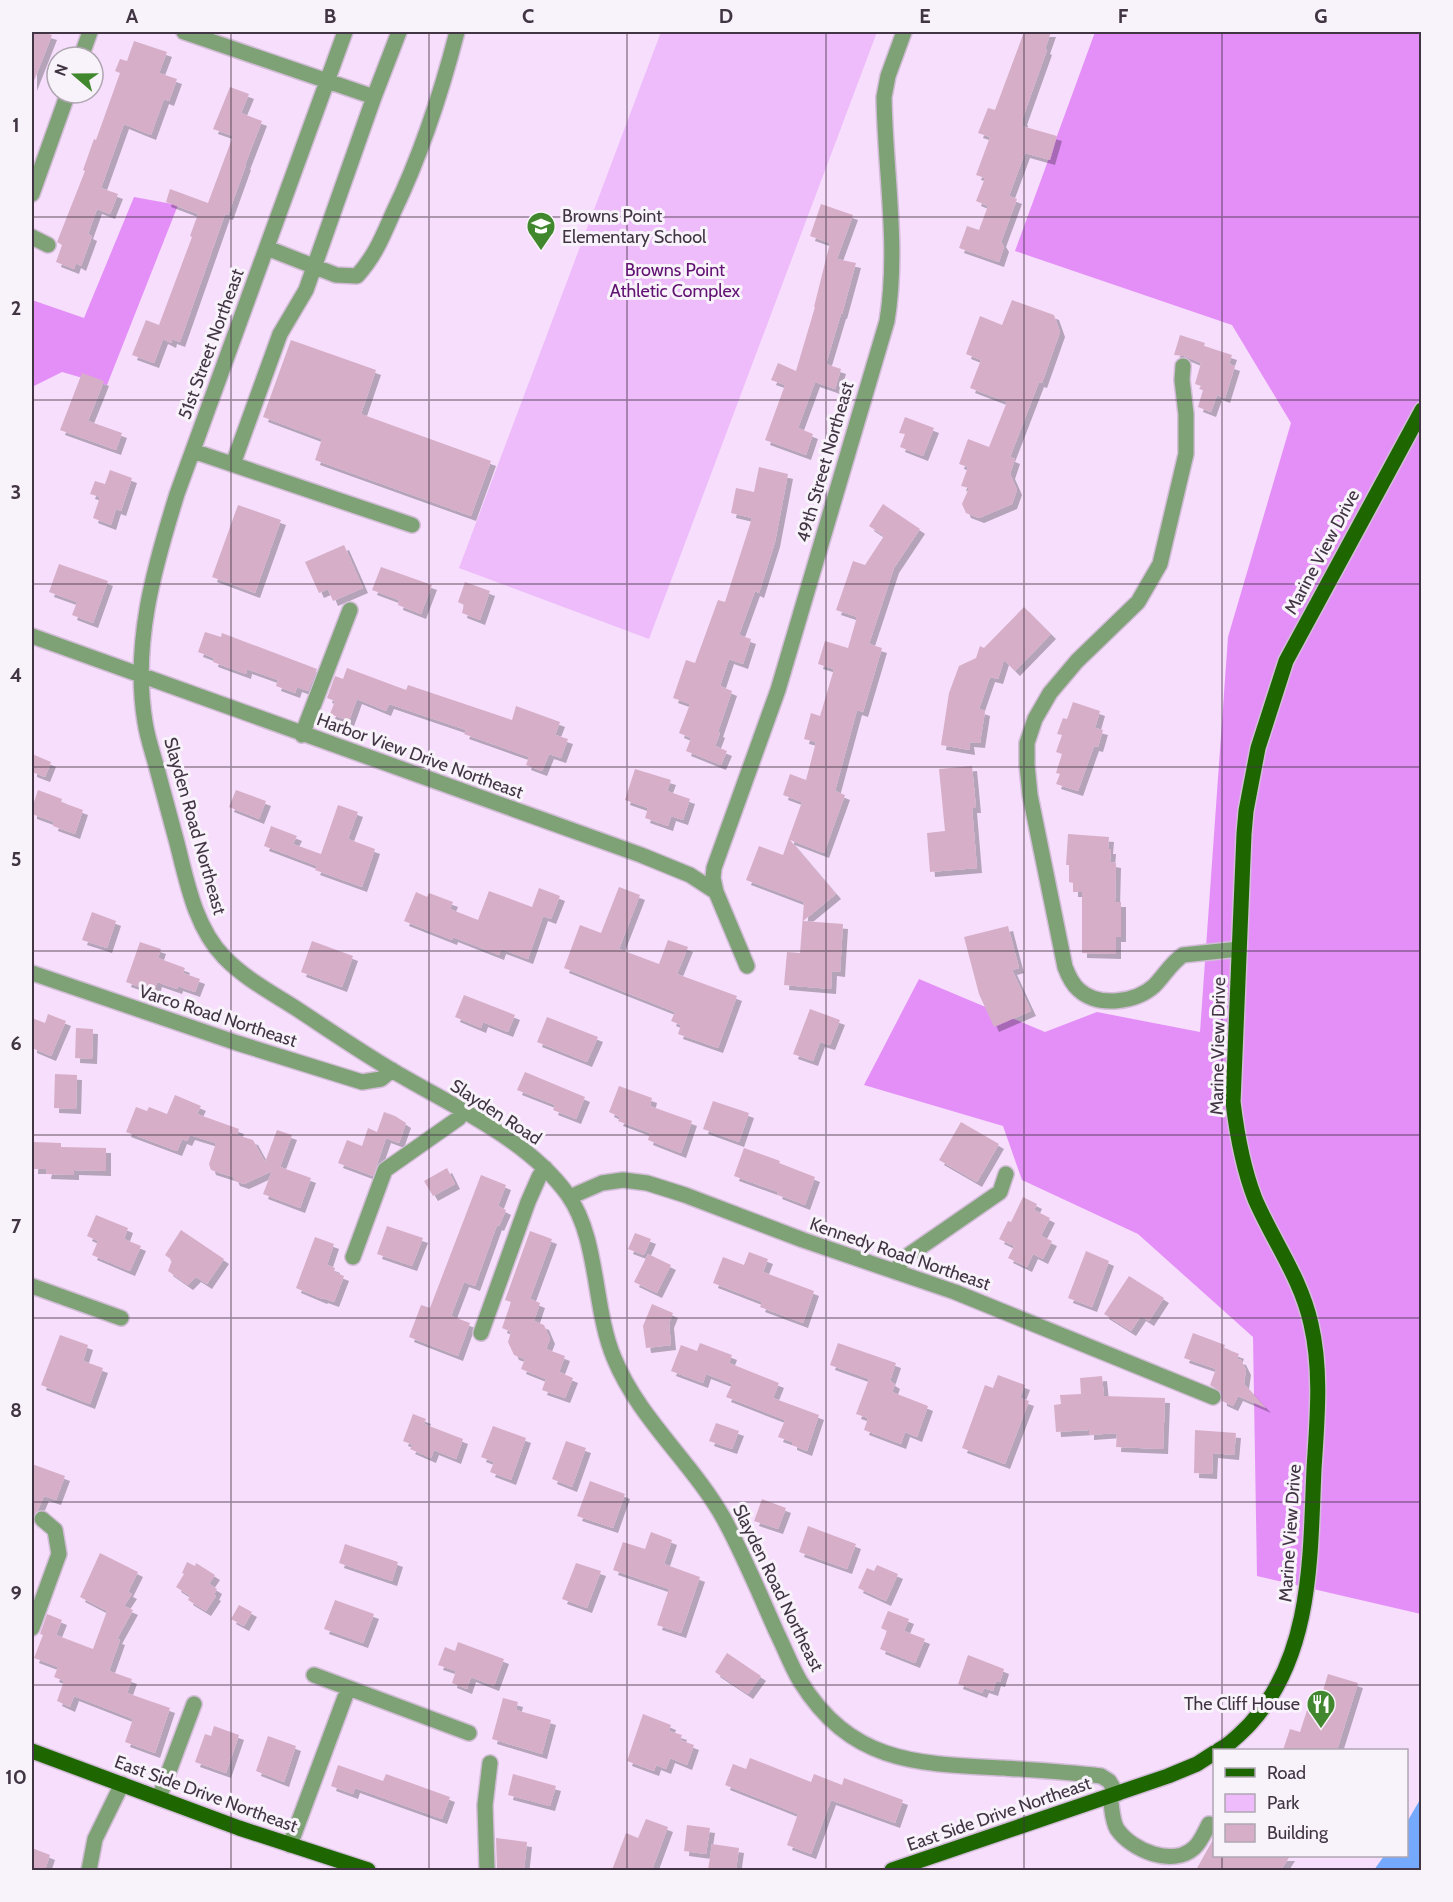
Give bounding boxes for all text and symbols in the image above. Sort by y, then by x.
text: A [126,4,139,28]
text: B [324,4,336,28]
text: C [522,4,534,28]
text: D [719,4,733,28]
text: E [919,4,931,28]
text: F [1118,4,1129,28]
text: G [1314,4,1328,28]
north arrow [45,45,105,105]
text: N [51,61,72,79]
text: 1 [12,113,20,137]
place label: Browns Point Elementary School [562,205,707,248]
school or university icon: Browns Point Elementary School [525,210,557,252]
park label: Browns Point Athletic Complex [610,259,741,302]
street label: 51st Street Northeast [174,266,248,422]
text: 2 [11,296,21,320]
street label: 49th Street Northeast [792,379,858,545]
text: 3 [11,480,21,504]
street label: Marine View Drive [1280,486,1364,618]
text: 4 [10,663,22,687]
street label: Harbor View Drive Northeast [314,708,526,804]
street label: Slayden Road Northeast [159,735,231,917]
text: 5 [11,847,21,871]
street label: Marine View Drive [1206,977,1230,1115]
street label: Varco Road Northeast [136,980,300,1052]
text: 6 [10,1031,22,1055]
street label: Slayden Road [446,1074,546,1150]
street label: Kennedy Road Northeast [807,1213,993,1295]
text: 7 [11,1214,22,1238]
text: 8 [10,1398,22,1422]
street label: Marine View Drive [1274,1463,1306,1603]
street label: Slayden Road Northeast [728,1501,828,1675]
text: 9 [10,1581,22,1605]
restaurant icon: The Cliff House [1305,1688,1337,1730]
place label: The Cliff House [1184,1693,1300,1715]
legend [1213,1749,1408,1857]
street label: East Side Drive Northeast [111,1751,301,1837]
text: Road [1267,1762,1306,1784]
text: 10 [5,1765,27,1789]
street label: East Side Drive Northeast [904,1772,1094,1856]
text: Park [1267,1792,1300,1814]
text: Building [1267,1822,1329,1844]

